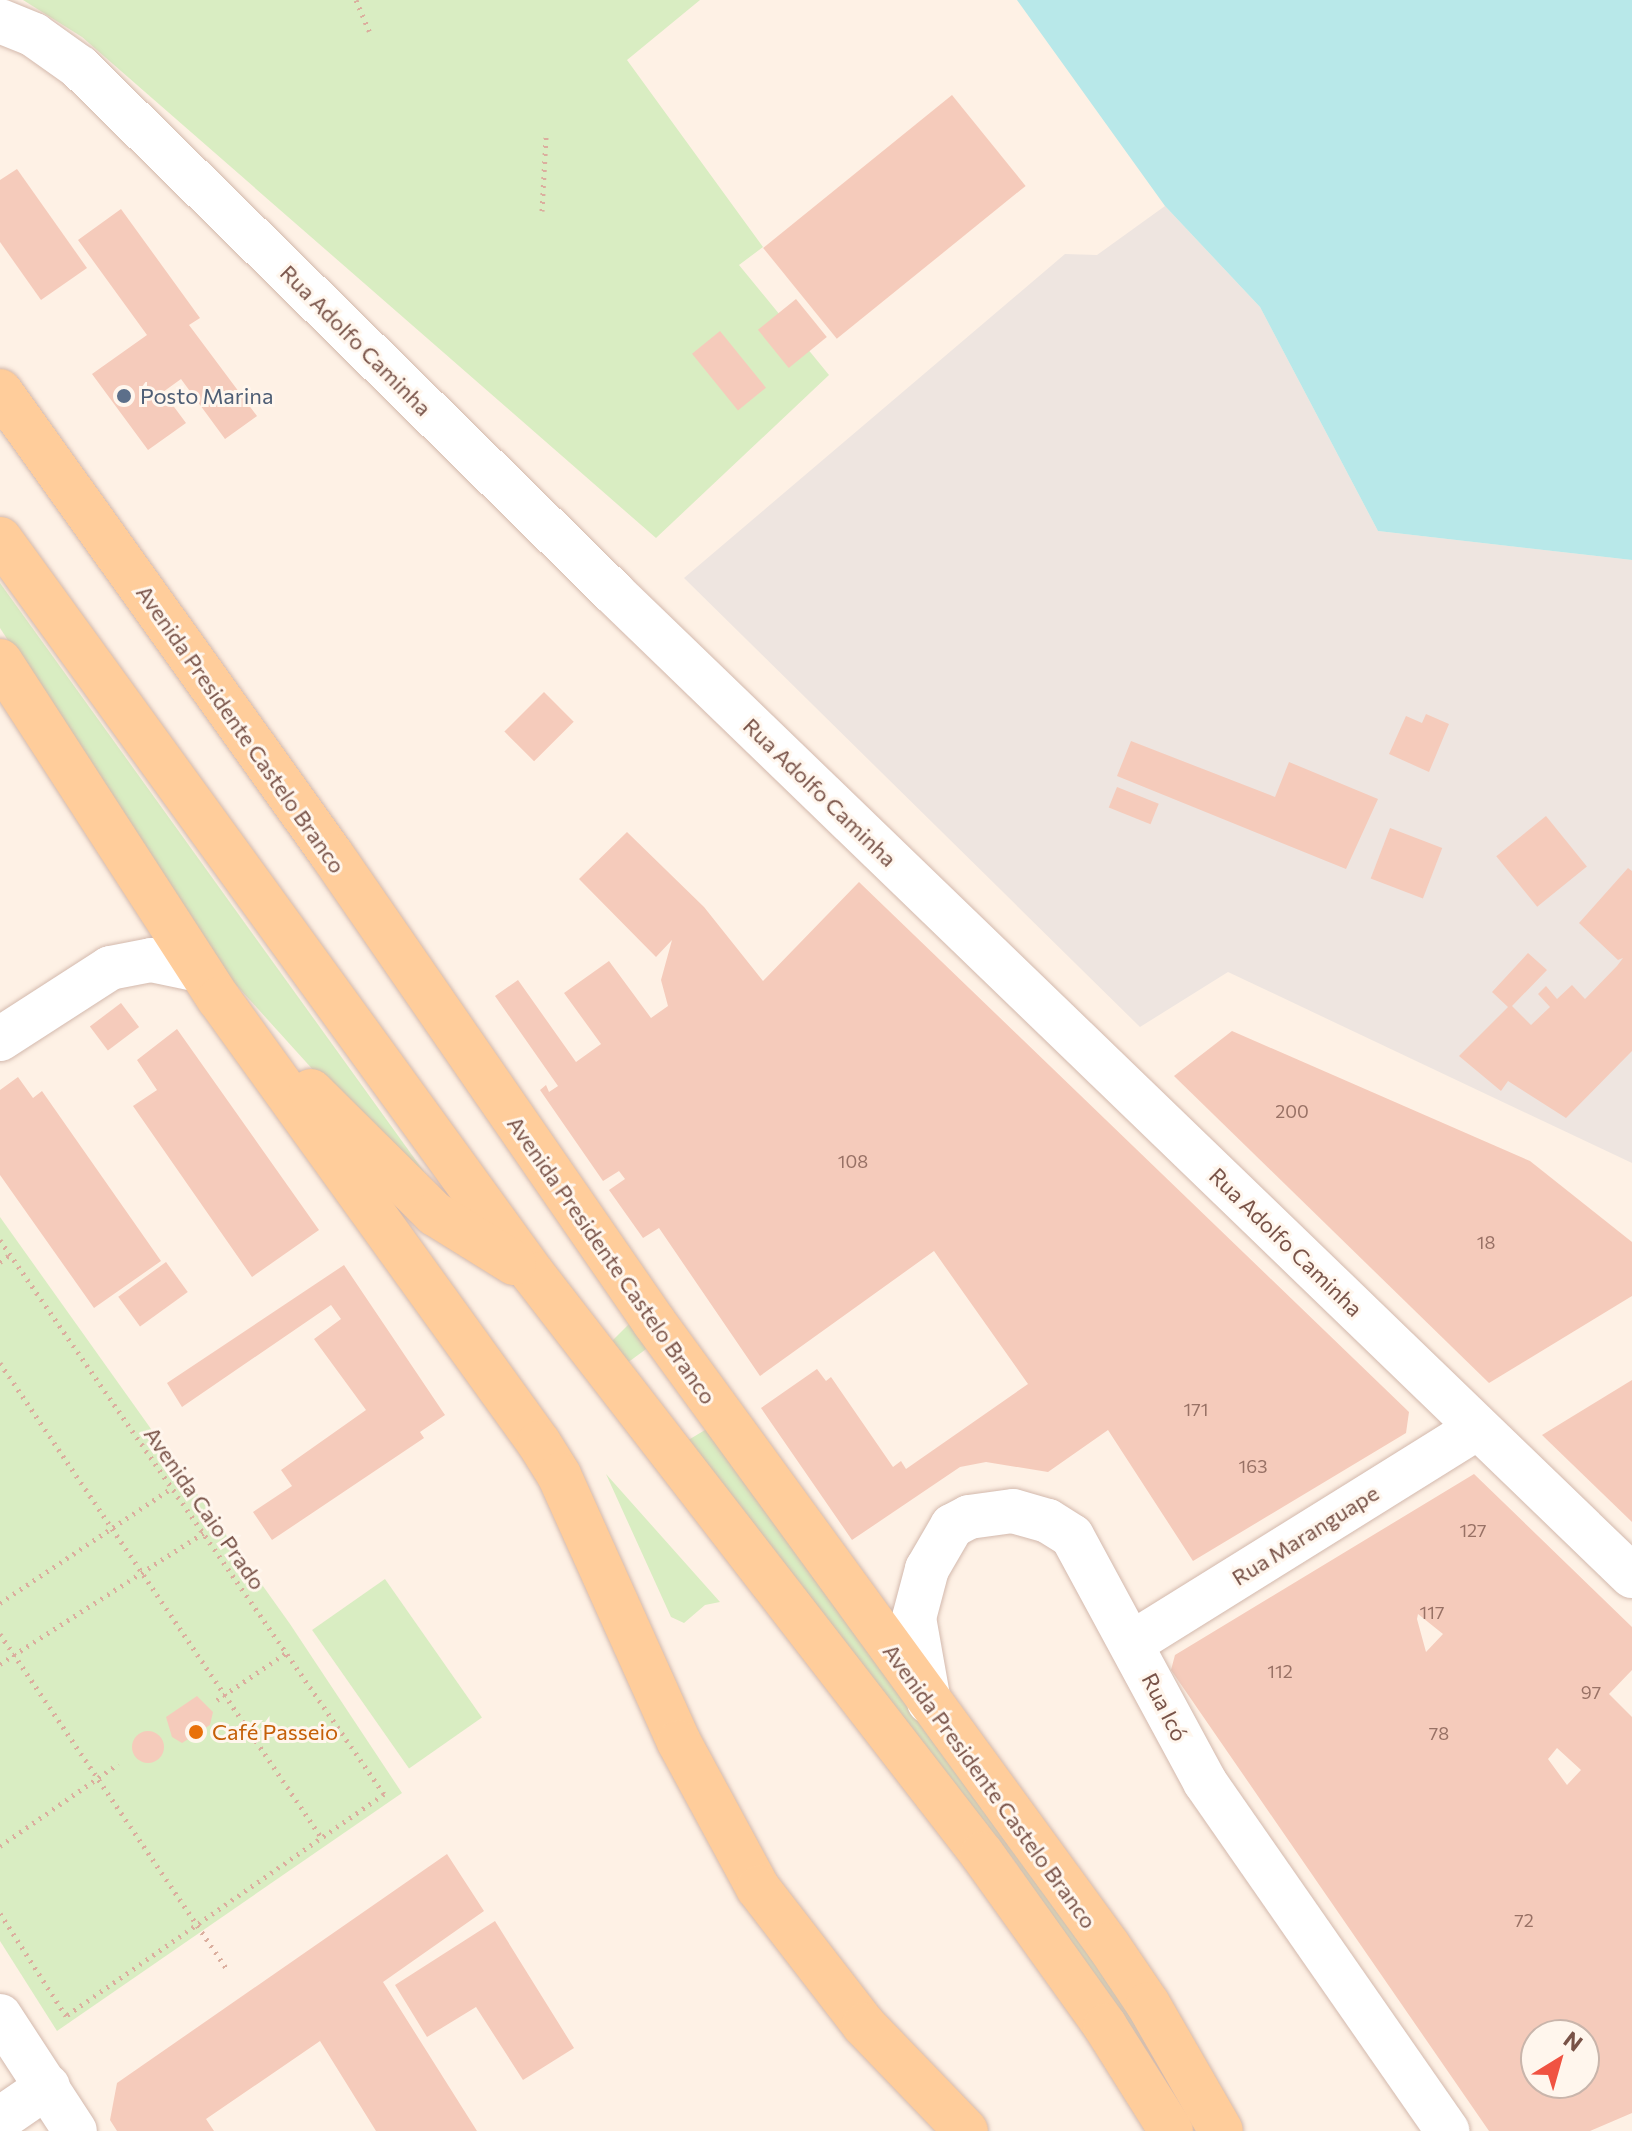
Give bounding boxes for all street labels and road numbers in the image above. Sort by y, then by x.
street label: Rua Adolfo Caminha [275,259,437,421]
street label: Avenida Presidente Castelo Branco [131,580,351,878]
street label: Rua Adolfo Caminha [738,712,902,872]
street label: Avenida Presidente Castelo Branco [502,1111,722,1409]
street label: Rua Adolfo Caminha [1204,1162,1368,1322]
street label: Avenida Caio Prado [139,1421,271,1595]
street label: Rua Maranguape [1227,1479,1383,1591]
street label: Avenida Presidente Castelo Branco [878,1639,1102,1933]
street label: Rua Icó [1137,1669,1193,1745]

